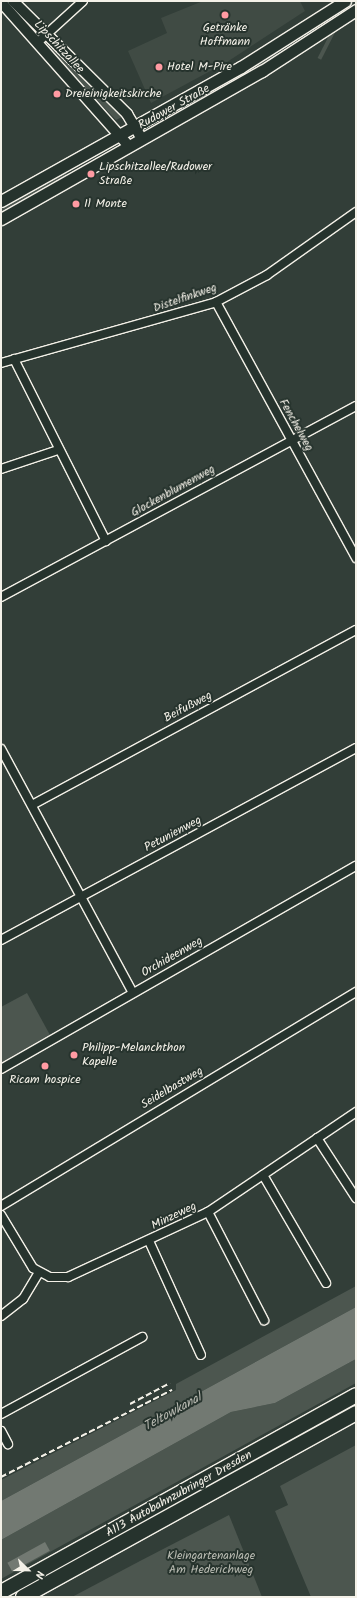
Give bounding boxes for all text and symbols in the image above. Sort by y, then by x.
marker: Getränke Hoffmann [220,10,230,20]
street label: Lipschitzallee [31,18,87,76]
place label: Getränke Hoffmann [200,21,250,49]
place label: Hotel M-Pire [167,60,232,74]
marker: Hotel M-Pire [154,62,164,72]
street label: Rudower Straße [136,81,212,133]
place label: Dreieinigkeitskirche [65,87,161,101]
marker: Dreieinigkeitskirche [52,89,62,99]
place label: Lipschitzallee/Rudower Straße [99,160,212,188]
marker: Lipschitzallee/Rudower Straße [86,169,96,179]
place label: Il Monte [84,197,127,211]
marker: Il Monte [71,199,81,209]
street label: Distelfinkweg [151,280,219,316]
street label: Fenchelweg [276,396,316,454]
street label: Glockenblumenweg [128,462,218,520]
street label: Beifußweg [161,688,215,726]
street label: Petunienweg [142,813,204,855]
street label: Orchideenweg [139,934,205,980]
place label: Philipp-Melanchthon Kapelle [82,1041,185,1069]
marker: Philipp-Melanchthon Kapelle [69,1050,79,1060]
marker: Ricam hospice [40,1061,50,1071]
street label: Seidelbastweg [138,1064,206,1112]
place label: Ricam hospice [9,1073,81,1087]
street label: Minzeweg [149,1199,199,1233]
water label: Teltowkanal [141,1391,205,1435]
street label: A113 Autobahnzubringer Dresden [103,1448,255,1540]
park label: Kleingartenanlage Am Hederichweg [167,1549,255,1577]
north arrow [8,1550,48,1590]
text: N [29,1568,49,1581]

